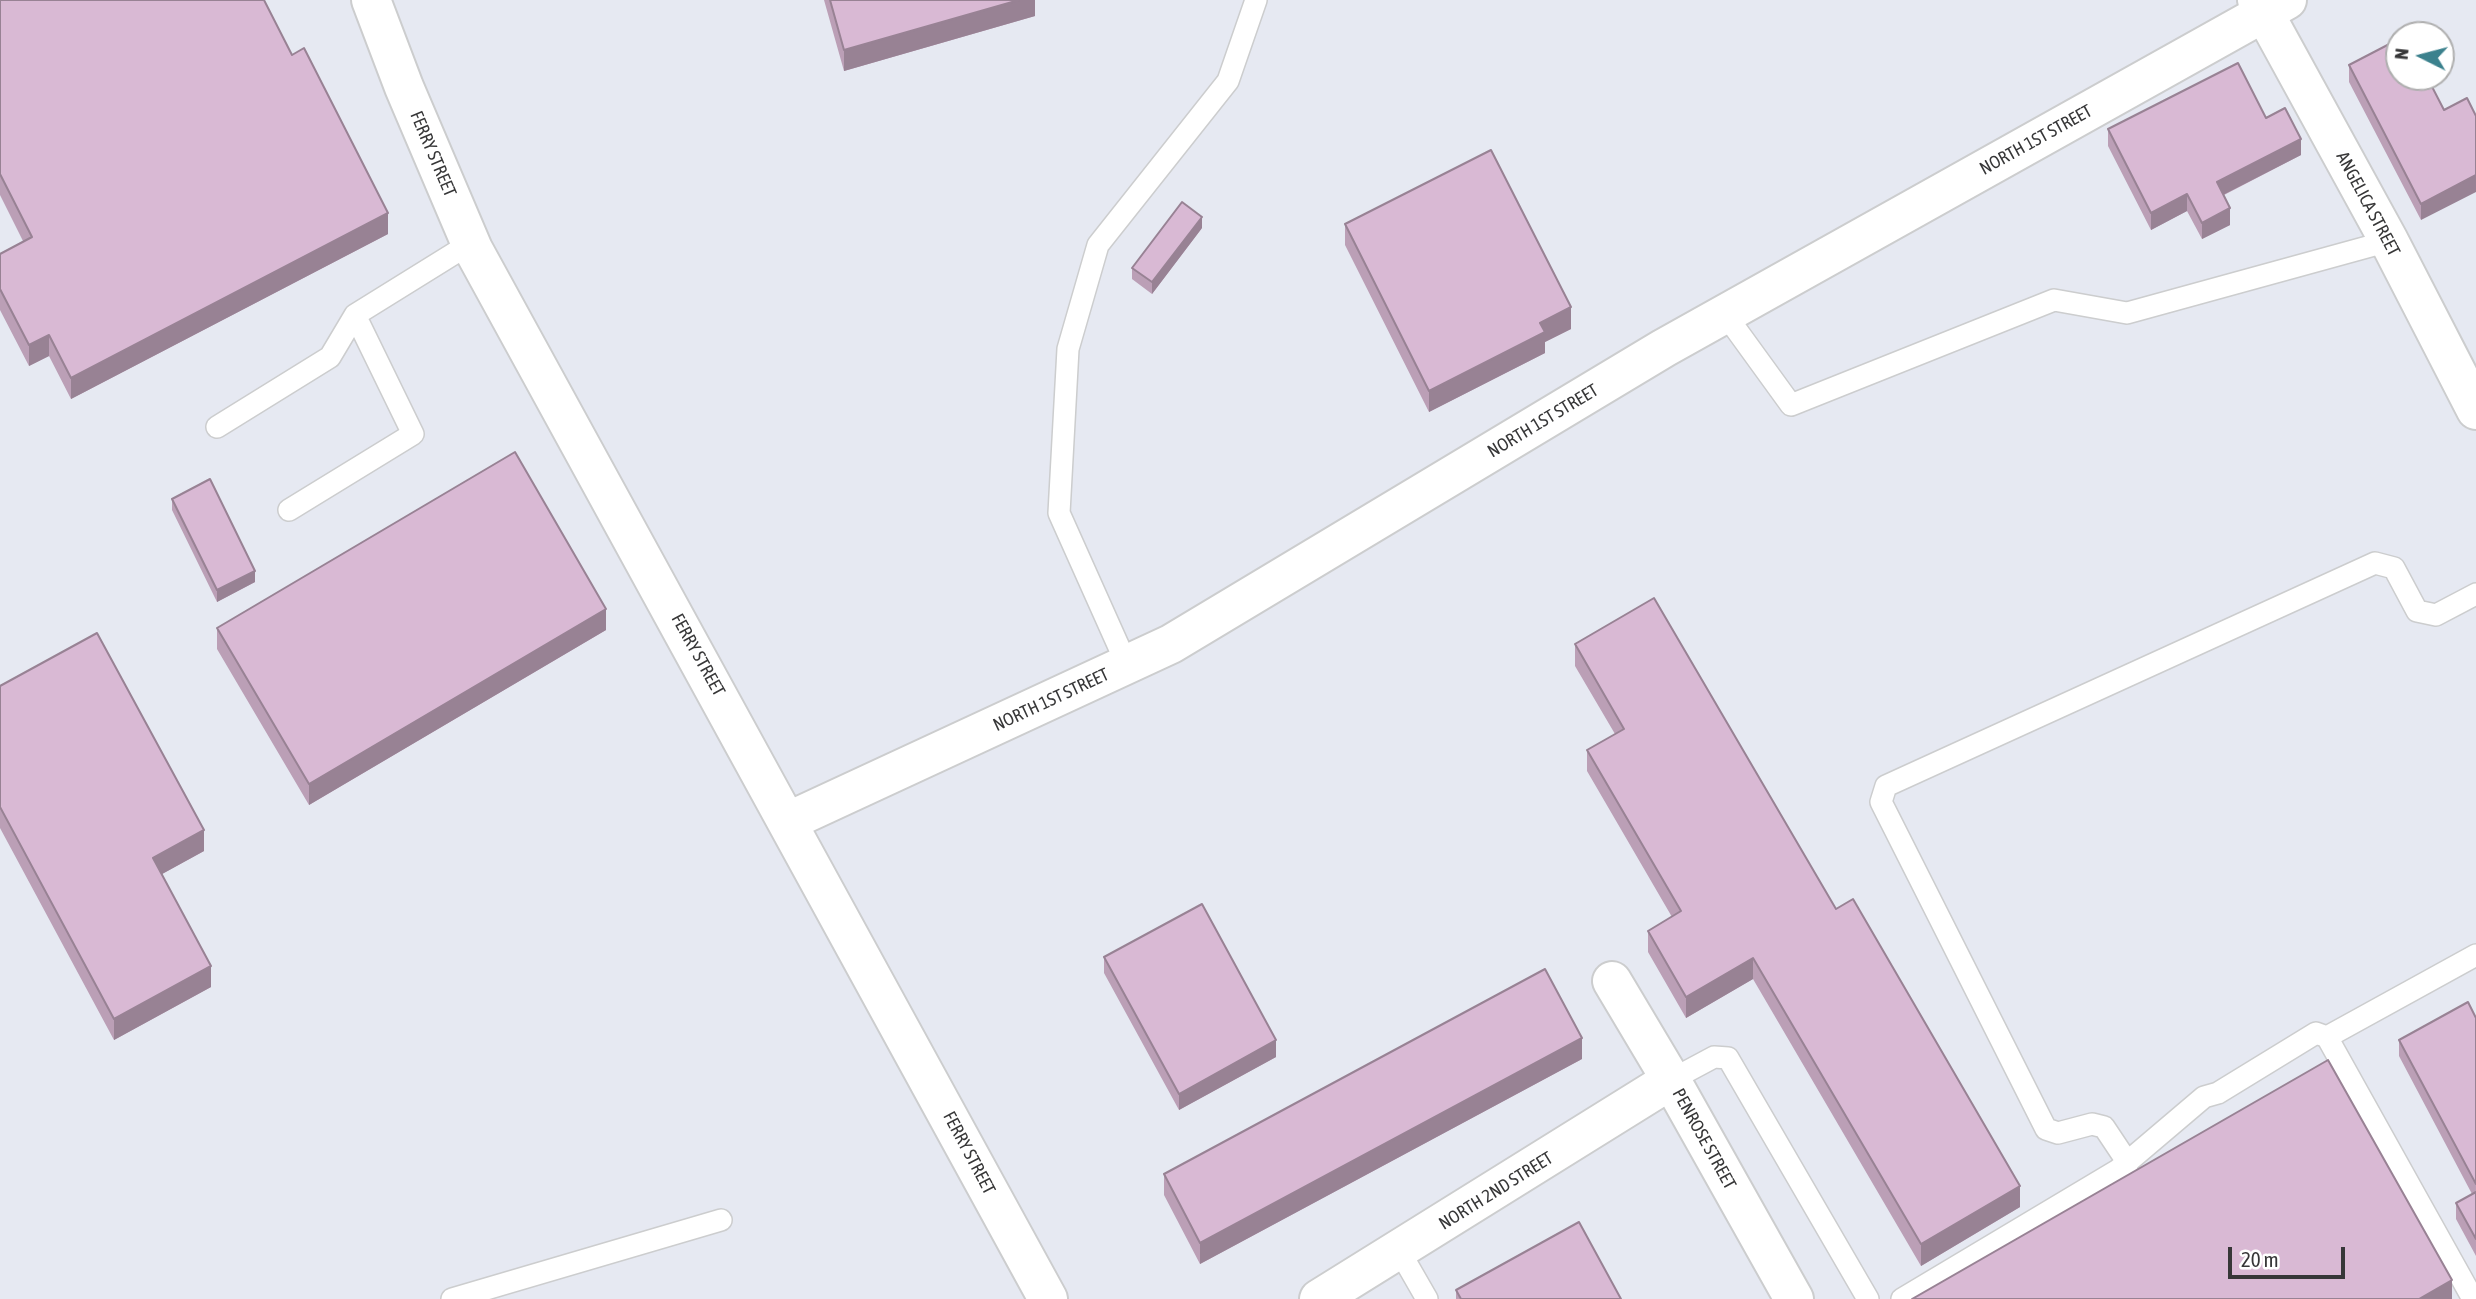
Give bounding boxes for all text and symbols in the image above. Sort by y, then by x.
north arrow [2385,21,2455,91]
text: N [2390,47,2413,61]
street label: NORTH 1ST STREET [1976,100,2096,180]
street label: FERRY STREET [405,108,461,200]
street label: ANGELICA STREET [2331,148,2405,260]
street label: NORTH 1ST STREET [1484,380,1602,462]
street label: FERRY STREET [667,610,729,700]
street label: NORTH 1ST STREET [990,664,1112,736]
street label: PENROSE STREET [1667,1085,1741,1193]
street label: FERRY STREET [938,1108,1000,1198]
street label: NORTH 2ND STREET [1435,1147,1557,1235]
scale bar [2231,1232,2348,1276]
text: 20 m [2241,1247,2279,1271]

